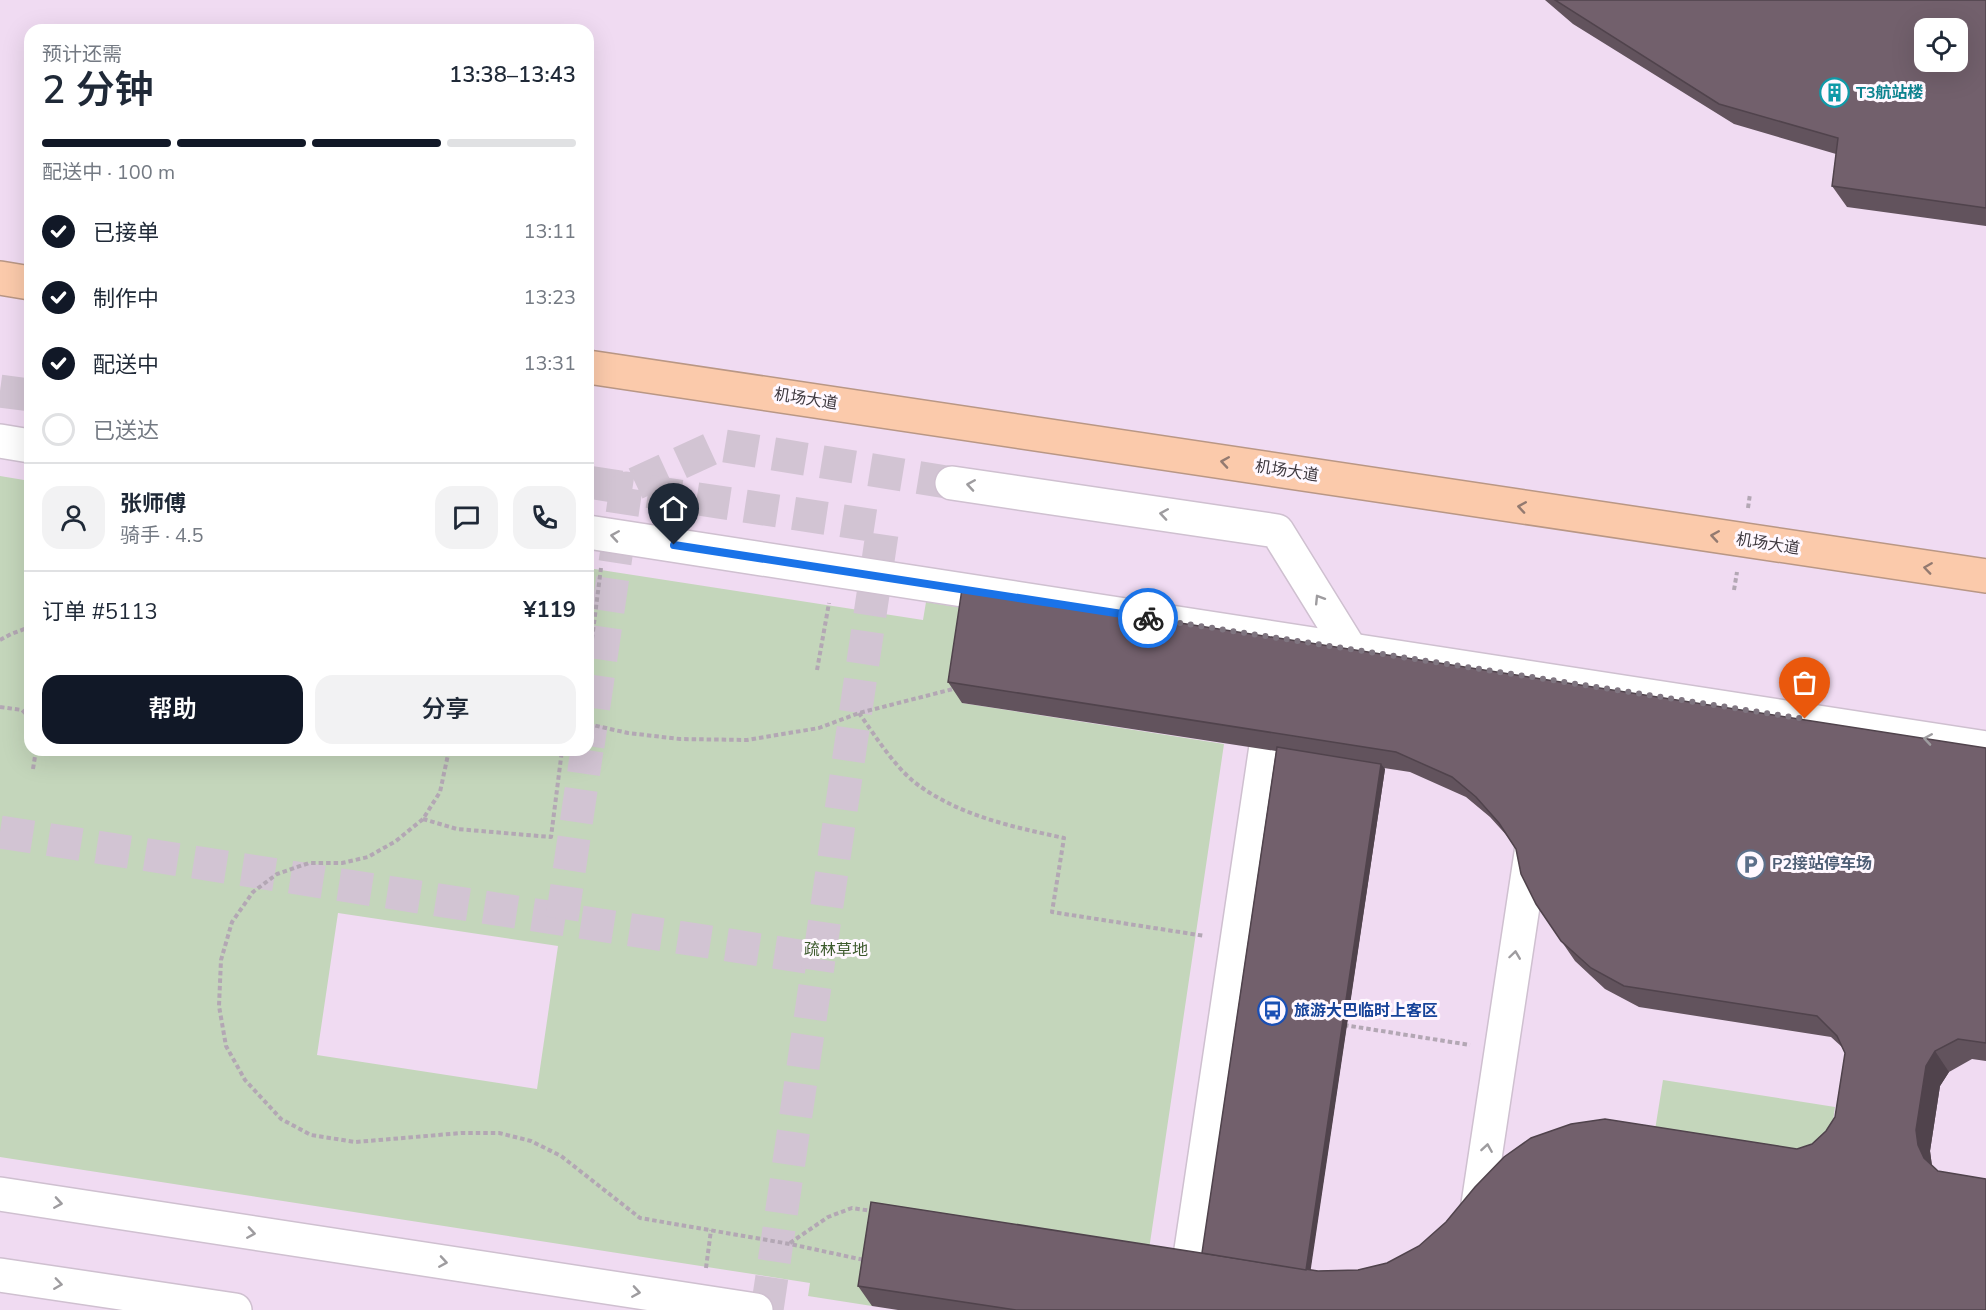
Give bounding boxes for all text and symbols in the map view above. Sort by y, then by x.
map controls [1914,18,1968,72]
button: locate [1914,18,1968,72]
text: 预计还需 [42,41,122,68]
text: 13:38–13:43 [449,60,576,90]
text: 2 分钟 [42,64,154,117]
building icon: T3航站楼 [1819,77,1851,109]
place label: T3航站楼 [1856,82,1924,104]
text: 配送中 · 100 m [42,159,175,186]
icon: check [42,215,75,248]
text: 已接单 [93,218,159,248]
text: 13:11 [523,218,576,245]
icon: check [42,281,75,314]
text: 制作中 [93,284,159,314]
text: 13:23 [523,284,576,311]
icon: check [42,347,75,380]
text: 配送中 [93,350,159,380]
text: 13:31 [523,350,576,377]
street label: 机场大道 [773,383,839,415]
text: 已送达 [93,416,159,446]
street label: 机场大道 [1254,455,1320,487]
one-way arrow [1220,457,1230,469]
one-way arrow [966,480,975,492]
pin [648,483,699,545]
button: person [42,486,105,549]
button: chat [435,486,498,549]
button: phone [513,486,576,549]
text: 张师傅 [120,489,186,519]
icon: home [657,492,690,525]
one-way arrow [1517,501,1526,513]
one-way arrow [1159,509,1168,521]
text: 骑手 · 4.5 [120,522,203,549]
street label: 机场大道 [1735,528,1801,560]
one-way arrow [610,530,620,543]
one-way arrow [1710,530,1719,542]
one-way arrow [1924,562,1933,574]
courier [1118,588,1178,648]
text: ¥119 [523,595,576,625]
one-way arrow [1316,595,1327,606]
text: 订单 #5113 [42,597,158,627]
icon: bike [1132,602,1165,635]
pin [1779,657,1830,719]
icon: bag [1788,666,1821,699]
button: 帮助 [42,675,303,744]
button: 分享 [315,675,576,744]
one-way arrow [1924,733,1933,745]
parking icon: P2接站停车场 [1735,848,1767,880]
place label: P2接站停车场 [1772,853,1872,875]
park label: 疏林草地 [804,939,868,961]
one-way arrow [1509,951,1521,960]
bus stop icon: 旅游大巴临时上客区 [1257,995,1289,1027]
place label: 旅游大巴临时上客区 [1294,1000,1438,1022]
one-way arrow [1480,1144,1492,1153]
one-way arrow [53,1197,62,1209]
one-way arrow [246,1226,255,1238]
one-way arrow [439,1256,448,1268]
one-way arrow [53,1277,62,1289]
one-way arrow [631,1285,641,1297]

